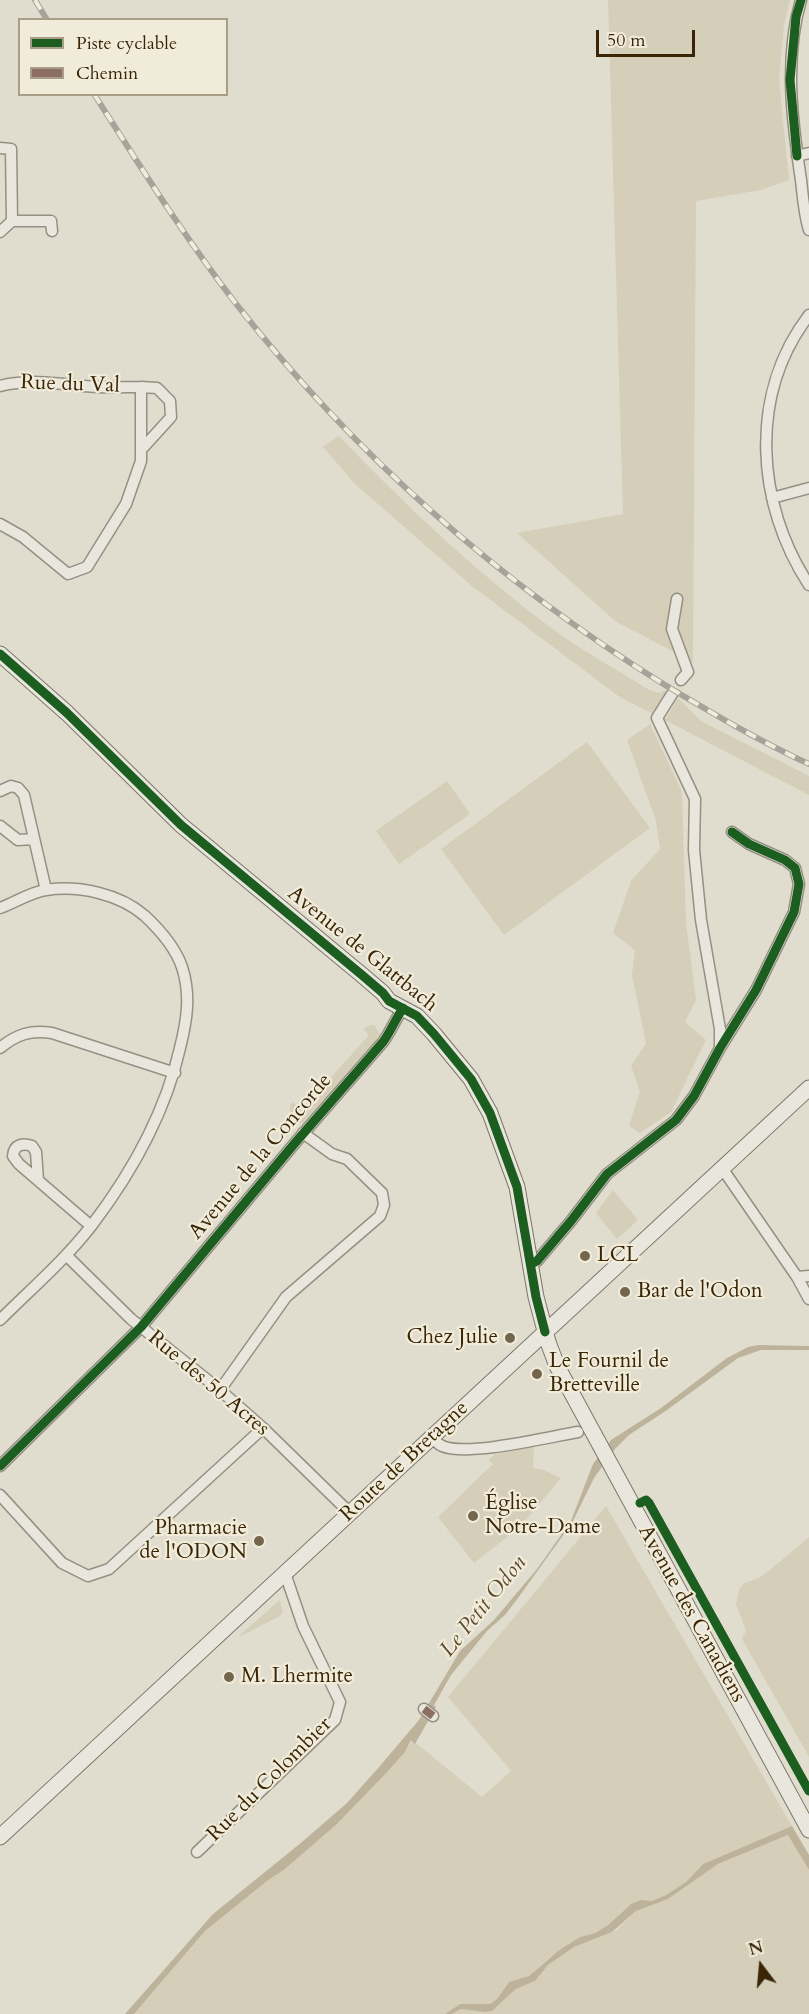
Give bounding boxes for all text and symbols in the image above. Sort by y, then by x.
legend [18,18,228,96]
scale bar [599,18,698,56]
text: 50 m [607,28,646,53]
text: Piste cyclable [76,31,177,56]
text: Chemin [76,61,138,86]
street label: Rue du Val [20,371,120,399]
street label: Avenue de Glattbach [282,882,442,1018]
street label: Avenue de la Concorde [184,1069,338,1245]
place label: LCL [597,1243,638,1269]
marker: LCL [578,1249,592,1263]
place label: Bar de l'Odon [637,1279,763,1305]
marker: Bar de l'Odon [618,1285,632,1299]
place label: Chez Julie [406,1325,498,1351]
street label: Rue des 50 Acres [142,1326,274,1442]
marker: Chez Julie [503,1331,517,1345]
place label: Le Fournil de Bretteville [549,1349,669,1399]
marker: Le Fournil de Bretteville [530,1367,544,1381]
street label: Route de Bretagne [336,1396,474,1528]
place label: Église Notre-Dame [485,1491,601,1541]
marker: Église Notre-Dame [466,1509,480,1523]
place label: Pharmacie de l'ODON [139,1516,247,1566]
street label: Avenue des Canadiens [632,1521,750,1707]
marker: Pharmacie de l'ODON [252,1534,266,1548]
water label: Le Petit Odon [435,1551,533,1663]
place label: M. Lhermite [241,1664,353,1690]
marker: M. Lhermite [222,1670,236,1684]
street label: Rue du Colombier [202,1712,338,1848]
north arrow [731,1936,791,1996]
text: N [746,1936,766,1961]

